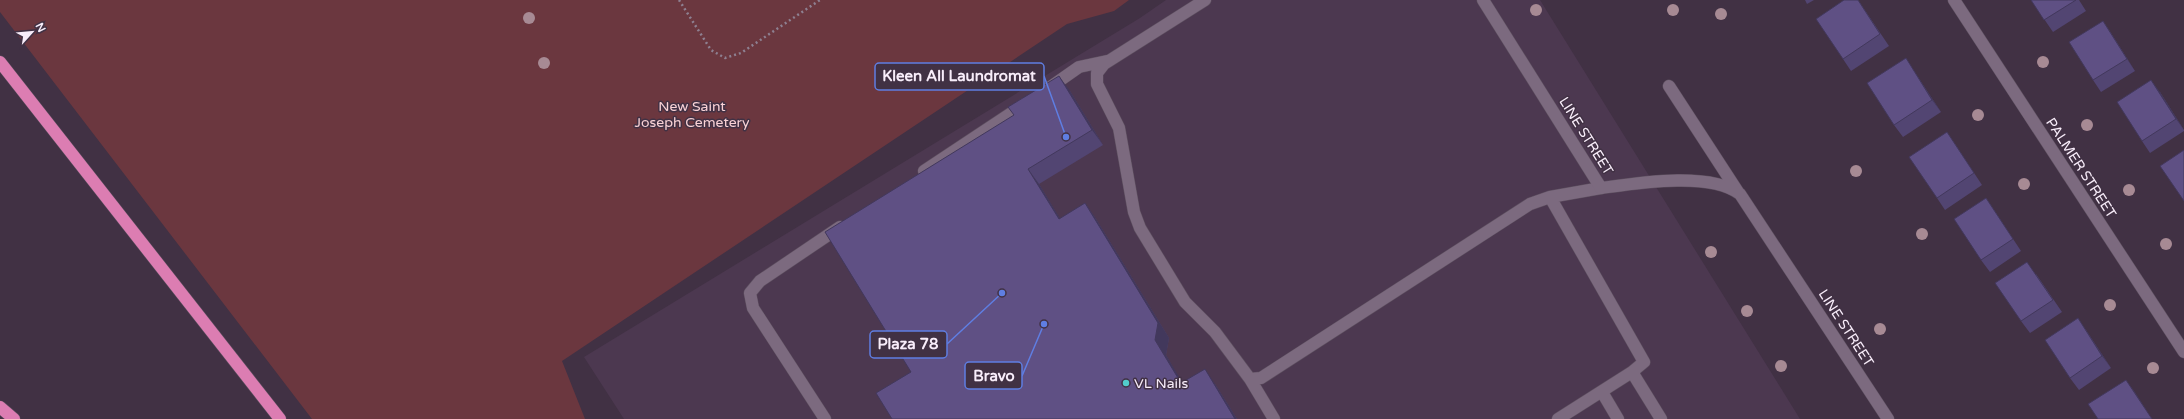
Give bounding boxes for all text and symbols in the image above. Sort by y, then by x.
north arrow [12,12,52,52]
text: N [33,21,48,35]
callout: Kleen All Laundromat [875,63,1044,90]
text: Kleen All Laundromat [882,67,1036,85]
street label: LINE STREET [1555,94,1617,179]
park label: New Saint Joseph Cemetery [635,98,750,131]
street label: PALMER STREET [2042,115,2120,222]
street label: LINE STREET [1815,286,1878,370]
callout: Plaza 78 [870,331,947,358]
text: Plaza 78 [878,335,939,353]
callout: Bravo [965,362,1022,389]
text: Bravo [973,367,1015,385]
place label: VL Nails [1134,375,1189,392]
marker: VL Nails [1121,378,1131,388]

